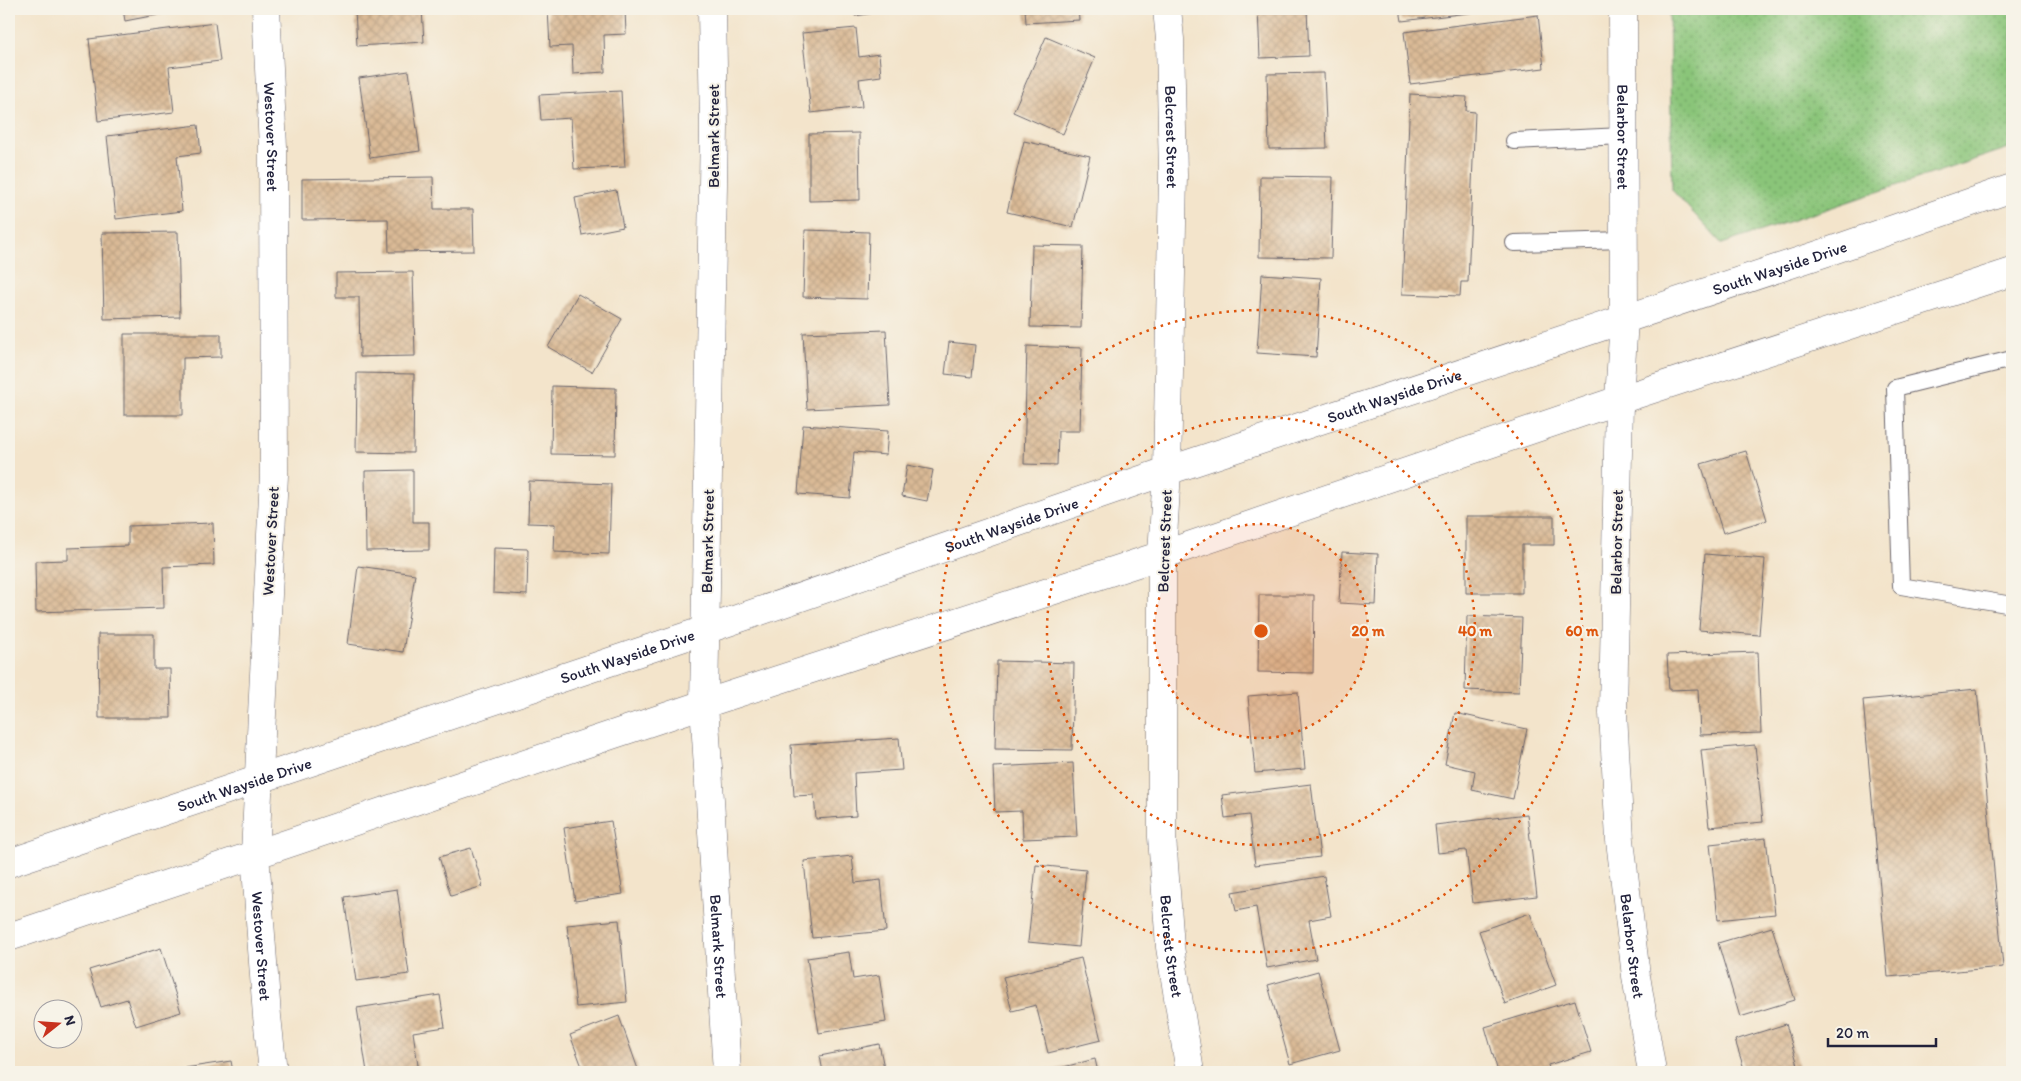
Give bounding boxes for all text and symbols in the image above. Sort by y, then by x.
street label: Westover Street [260,82,282,192]
street label: Belmark Street [704,84,723,188]
street label: Belarbor Street [1613,84,1633,190]
street label: Belcrest Street [1161,85,1182,189]
street label: South Wayside Drive [1710,237,1849,299]
street label: South Wayside Drive [1325,365,1464,427]
street label: Westover Street [258,486,283,596]
street label: Belmark Street [697,489,718,593]
street label: Belcrest Street [1153,489,1176,593]
street label: Belarbor Street [1606,489,1627,595]
street label: South Wayside Drive [942,493,1081,557]
centre of rings [1252,622,1270,640]
text: 20 m [1351,622,1385,640]
text: 40 m [1458,622,1493,640]
text: 60 m [1565,622,1599,640]
street label: South Wayside Drive [558,625,697,688]
street label: South Wayside Drive [175,753,314,816]
street label: Westover Street [248,891,275,1002]
street label: Belarbor Street [1616,892,1649,1000]
street label: Belmark Street [706,894,731,999]
street label: Belcrest Street [1156,894,1187,999]
north arrow [32,998,82,1048]
text: N [60,1013,79,1027]
scale bar [1828,1016,1936,1048]
text: 20 m [1836,1024,1870,1042]

